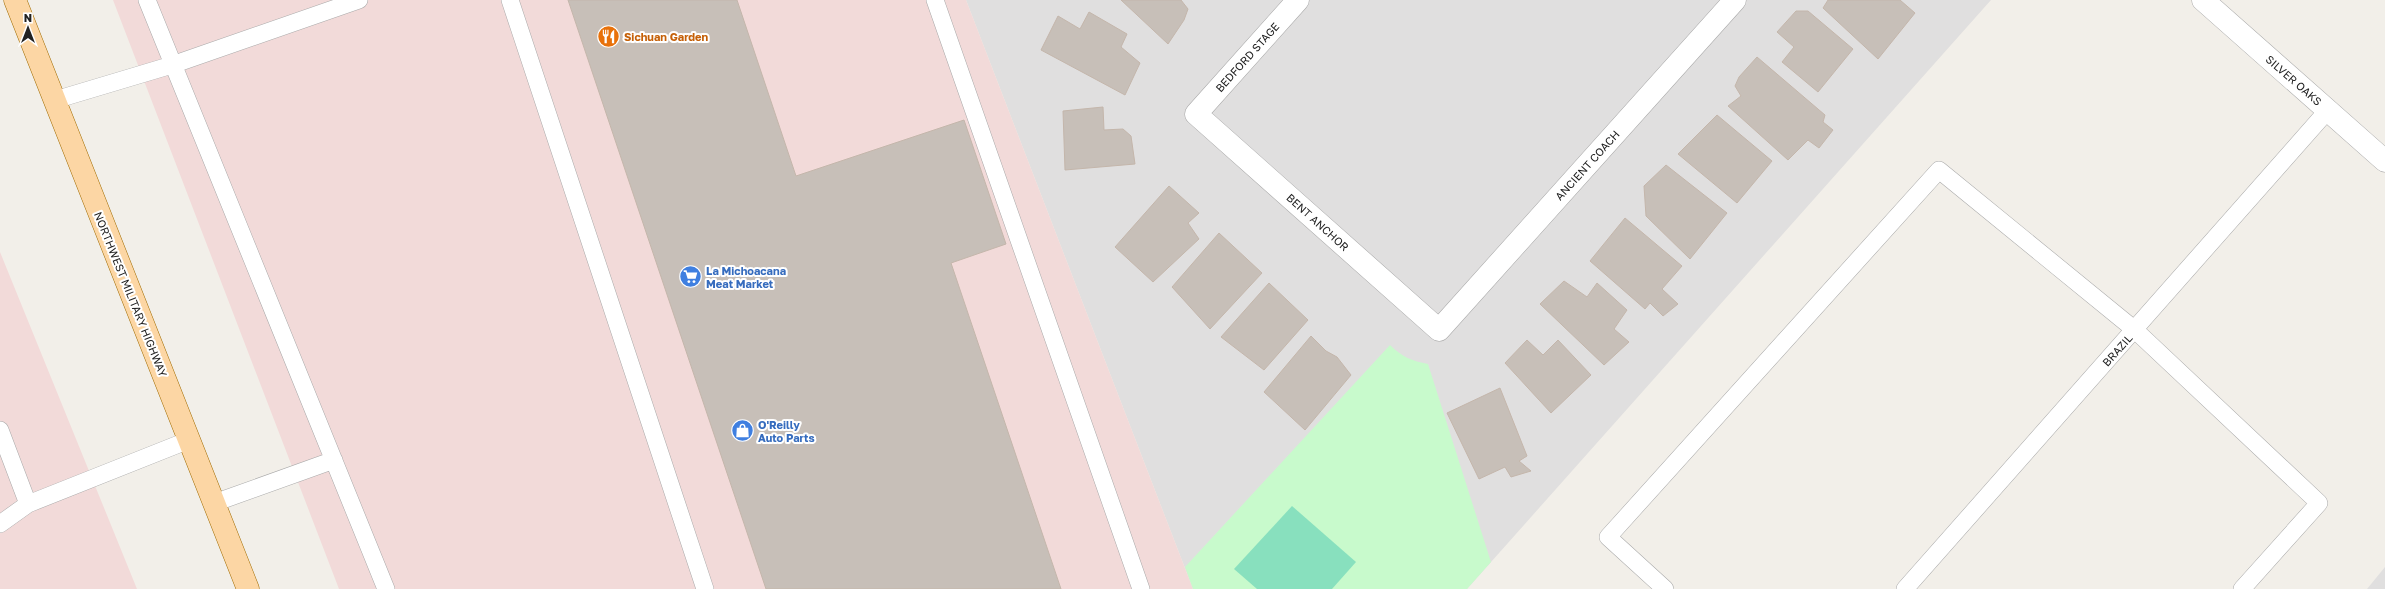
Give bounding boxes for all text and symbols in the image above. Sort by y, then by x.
north arrow [8,8,48,48]
text: N [24,11,32,24]
street label: BEDFORD STAGE [1212,19,1282,94]
restaurant icon: Sichuan Garden [595,23,621,49]
place label: Sichuan Garden [624,30,709,43]
street label: SILVER OAKS [2263,52,2325,108]
street label: ANCIENT COACH [1552,127,1622,203]
street label: BENT ANCHOR [1284,191,1352,253]
street label: NORTHWEST MILITARY HIGHWAY [92,210,170,378]
supermarket icon: La Michoacana Meat Market [677,263,703,289]
place label: La Michoacana Meat Market [706,264,786,290]
street label: BRAZIL [2099,331,2135,369]
shop icon: O'Reilly Auto Parts [729,417,755,443]
place label: O'Reilly Auto Parts [758,418,815,444]

